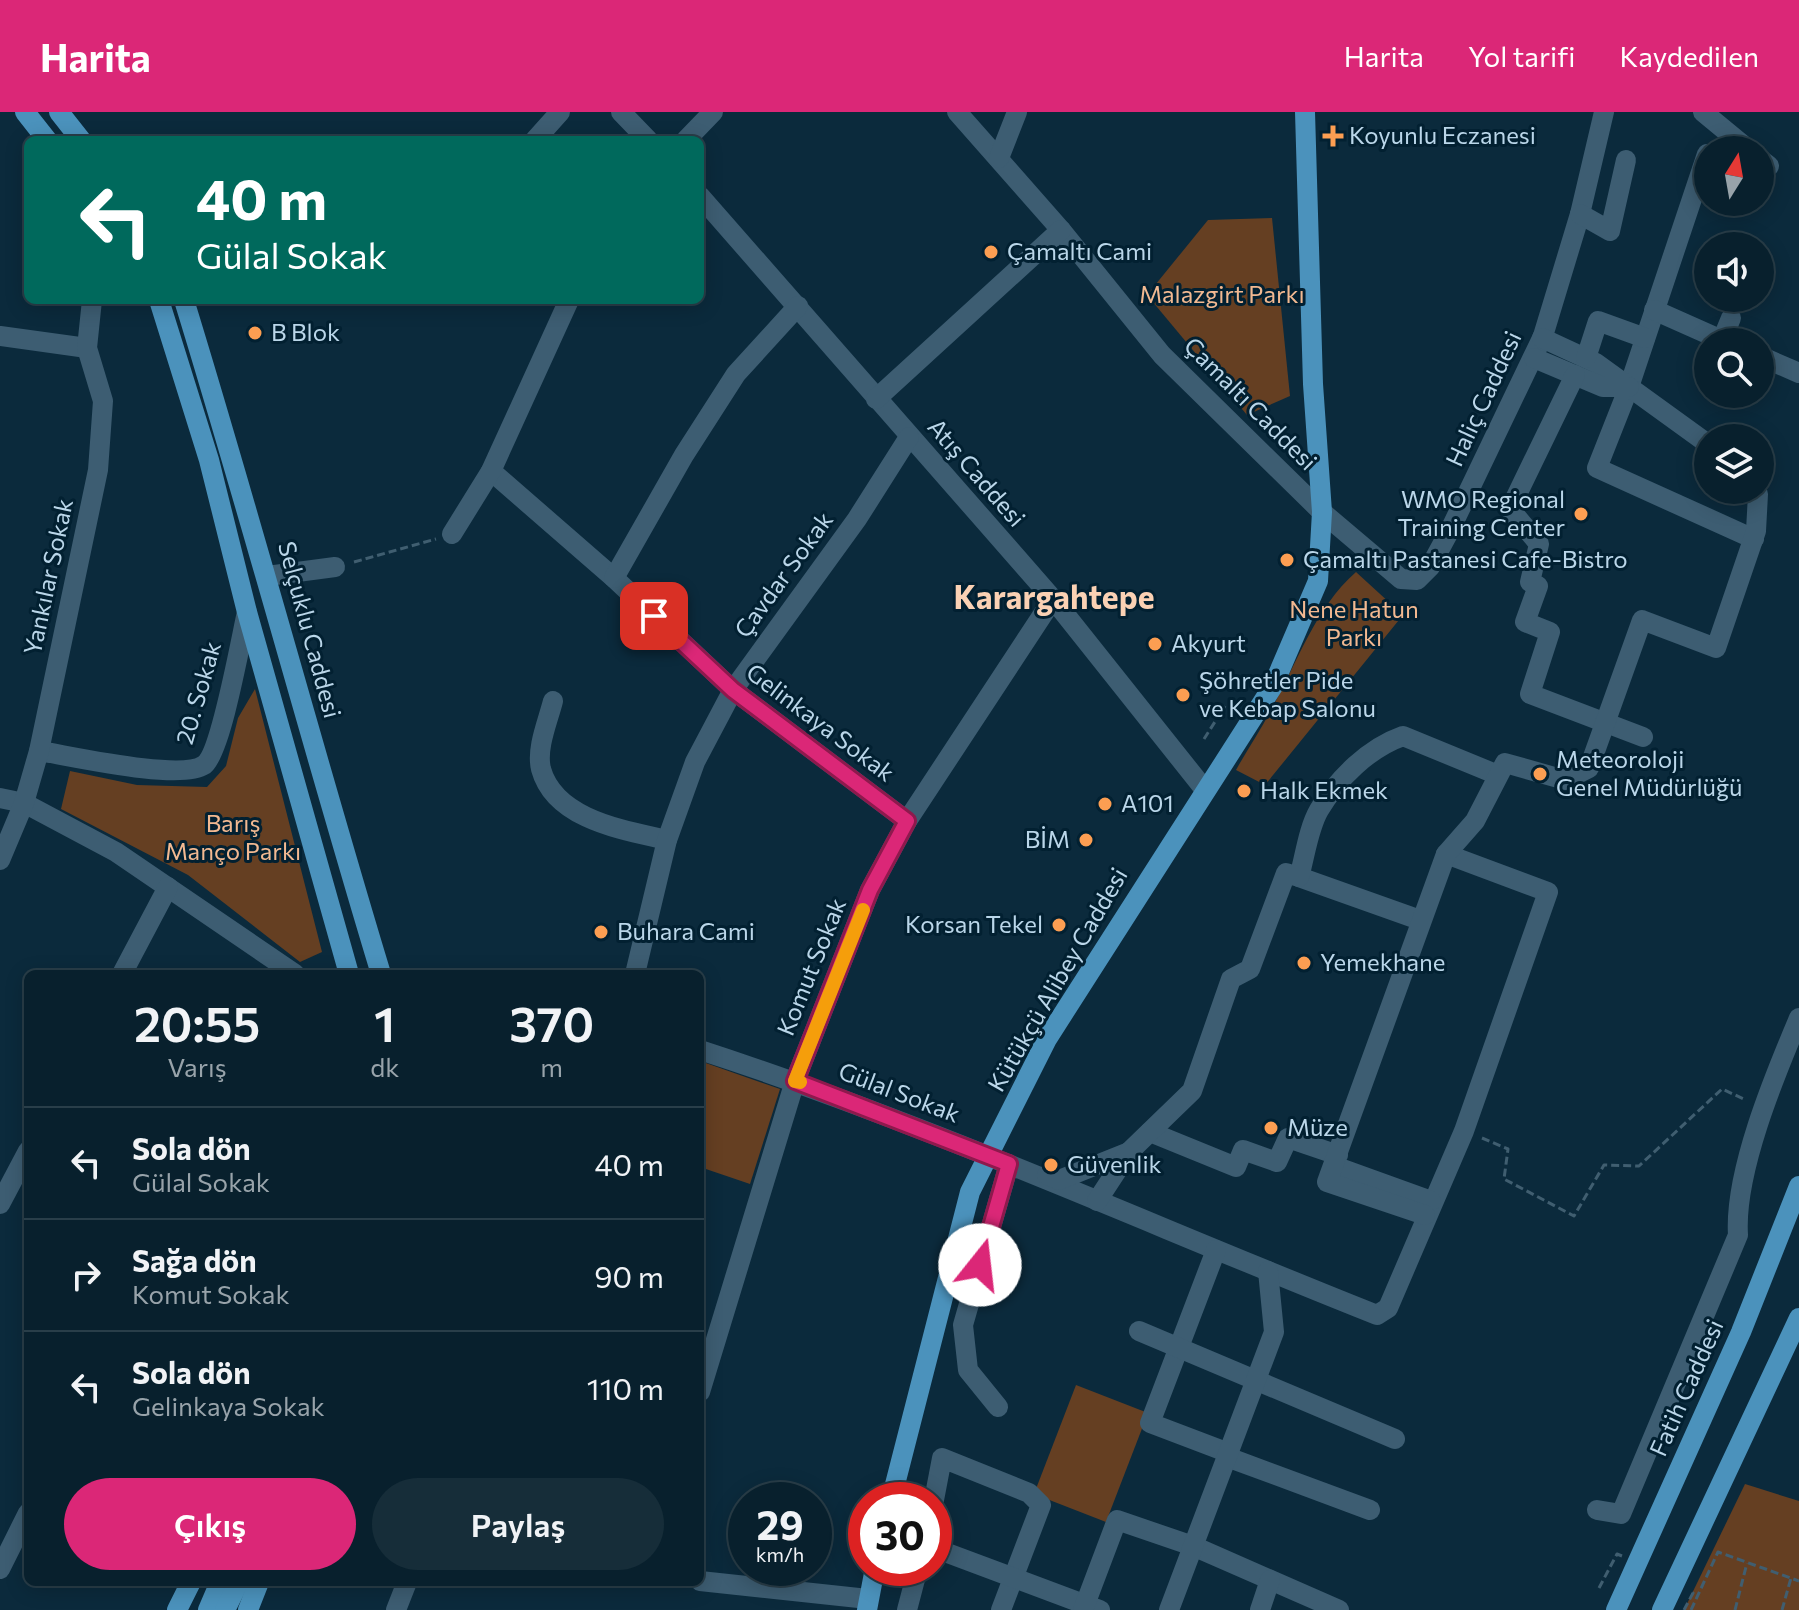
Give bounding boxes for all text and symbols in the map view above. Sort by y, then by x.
text: Harita [40,33,151,80]
text: Harita [1344,39,1424,73]
text: Yol tarifi [1468,39,1576,73]
text: Kaydedilen [1620,39,1759,73]
place label: Koyunlu Eczanesi [1349,120,1536,149]
marker: Koyunlu Eczanesi [1324,127,1342,145]
north arrow [1694,136,1774,216]
map controls [1694,136,1774,504]
text: 40 m [196,163,327,232]
icon: left [64,168,168,272]
text: Gülal Sokak [196,232,387,276]
button: sound [1694,232,1774,312]
place label: Çamaltı Cami [1007,236,1152,265]
marker: Çamaltı Cami [982,243,1000,261]
park label: Malazgirt Parkı [1139,279,1305,308]
place label: B Blok [271,317,340,346]
marker: B Blok [246,324,264,342]
street label: Haliç Caddesi [1439,326,1527,471]
button: search [1694,328,1774,408]
street label: Çamaltı Caddesi [1179,331,1323,475]
street label: Atış Caddesi [922,412,1032,532]
button: layers [1694,424,1774,504]
place label: WMO Regional Training Center [1398,484,1565,541]
street label: Yankılar Sokak [17,496,78,657]
marker: WMO Regional Training Center [1572,505,1590,523]
street label: Çavdar Sokak [727,506,838,643]
street label: Selçuklu Caddesi [273,538,348,721]
place label: Çamaltı Pastanesi Cafe-Bistro [1303,544,1628,573]
marker: Çamaltı Pastanesi Cafe-Bistro [1278,551,1296,569]
district label: Karargahtepe [953,576,1155,616]
pin [620,582,688,650]
icon: arrive [632,594,676,638]
park label: Nene Hatun Parkı [1289,594,1419,651]
place label: Akyurt [1171,628,1246,657]
marker: Akyurt [1146,635,1164,653]
street label: 20. Sokak [169,638,226,747]
street label: Gelinkaya Sokak [741,657,901,787]
place label: Şöhretler Pide ve Kebap Salonu [1199,665,1376,722]
marker: Şöhretler Pide ve Kebap Salonu [1174,686,1192,704]
place label: Meteoroloji Genel Müdürlüğü [1556,744,1742,801]
marker: Meteoroloji Genel Müdürlüğü [1531,765,1549,783]
place label: Halk Ekmek [1260,775,1388,804]
marker: Halk Ekmek [1235,782,1253,800]
place label: A101 [1121,788,1174,817]
marker: A101 [1096,795,1114,813]
park label: Barış Manço Parkı [165,808,301,865]
place label: BİM [1025,824,1070,853]
marker: BİM [1077,831,1095,849]
street label: Kütükçü Alibey Caddesi [981,862,1133,1096]
street label: Komut Sokak [770,894,851,1039]
place label: Korsan Tekel [905,909,1043,938]
place label: Buhara Cami [617,916,755,945]
marker: Korsan Tekel [1050,916,1068,934]
marker: Buhara Cami [592,923,610,941]
place label: Yemekhane [1320,947,1445,976]
marker: Yemekhane [1295,954,1313,972]
text: 20:55 [134,993,260,1052]
text: 1 [374,993,395,1052]
text: 370 [509,993,594,1052]
text: Varış [168,1051,227,1082]
text: dk [370,1051,399,1082]
text: m [540,1051,563,1082]
street label: Gülal Sokak [835,1055,964,1128]
place label: Müze [1287,1112,1348,1141]
marker: Müze [1262,1119,1280,1137]
text: Sola dön [132,1129,251,1166]
icon: left [64,1141,108,1185]
text: 40 m [595,1145,664,1182]
place label: Güvenlik [1067,1149,1162,1178]
marker: Güvenlik [1042,1156,1060,1174]
text: Gülal Sokak [132,1166,270,1197]
position arrow [938,1223,1022,1307]
text: Sağa dön [132,1241,257,1278]
icon: right [64,1253,108,1297]
text: 90 m [594,1257,664,1294]
text: Komut Sokak [132,1278,289,1309]
street label: Fatih Caddesi [1643,1315,1729,1460]
text: Sola dön [132,1353,251,1390]
icon: left [64,1365,108,1409]
text: 110 m [587,1369,664,1406]
text: Gelinkaya Sokak [132,1390,325,1421]
button: Çıkış [64,1478,356,1570]
button: Paylaş [372,1478,664,1570]
speed limit sign: 30 [848,1482,952,1586]
text: 29 [756,1499,804,1548]
text: km/h [756,1542,804,1566]

